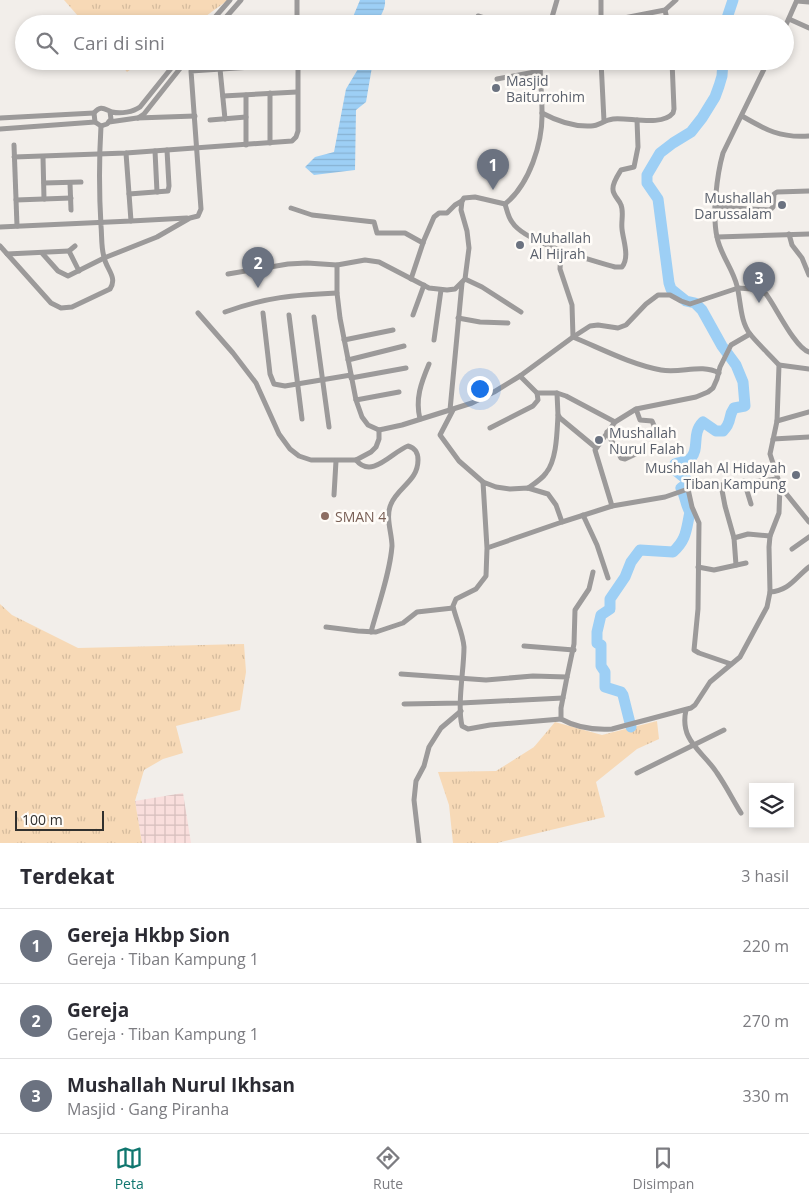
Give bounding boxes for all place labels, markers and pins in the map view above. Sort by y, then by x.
place label: Masjid Baiturrohim [506,71,585,106]
marker: Masjid Baiturrohim [490,82,502,94]
pin: 1 [477,149,509,190]
place label: Mushallah Darussalam [694,188,772,223]
marker: Mushallah Darussalam [776,199,788,211]
place label: Muhallah Al Hijrah [530,228,591,263]
marker: Muhallah Al Hijrah [514,239,526,251]
pin: 2 [242,247,274,288]
pin: 3 [743,262,775,303]
place label: Mushallah Nurul Falah [609,423,685,458]
marker: Mushallah Nurul Falah [593,434,605,446]
place label: Mushallah Al Hidayah Tiban Kampung [645,458,786,493]
marker: Mushallah Al Hidayah Tiban Kampung [790,469,802,481]
place label: SMAN 4 [335,507,386,526]
marker: SMAN 4 [319,510,331,522]

